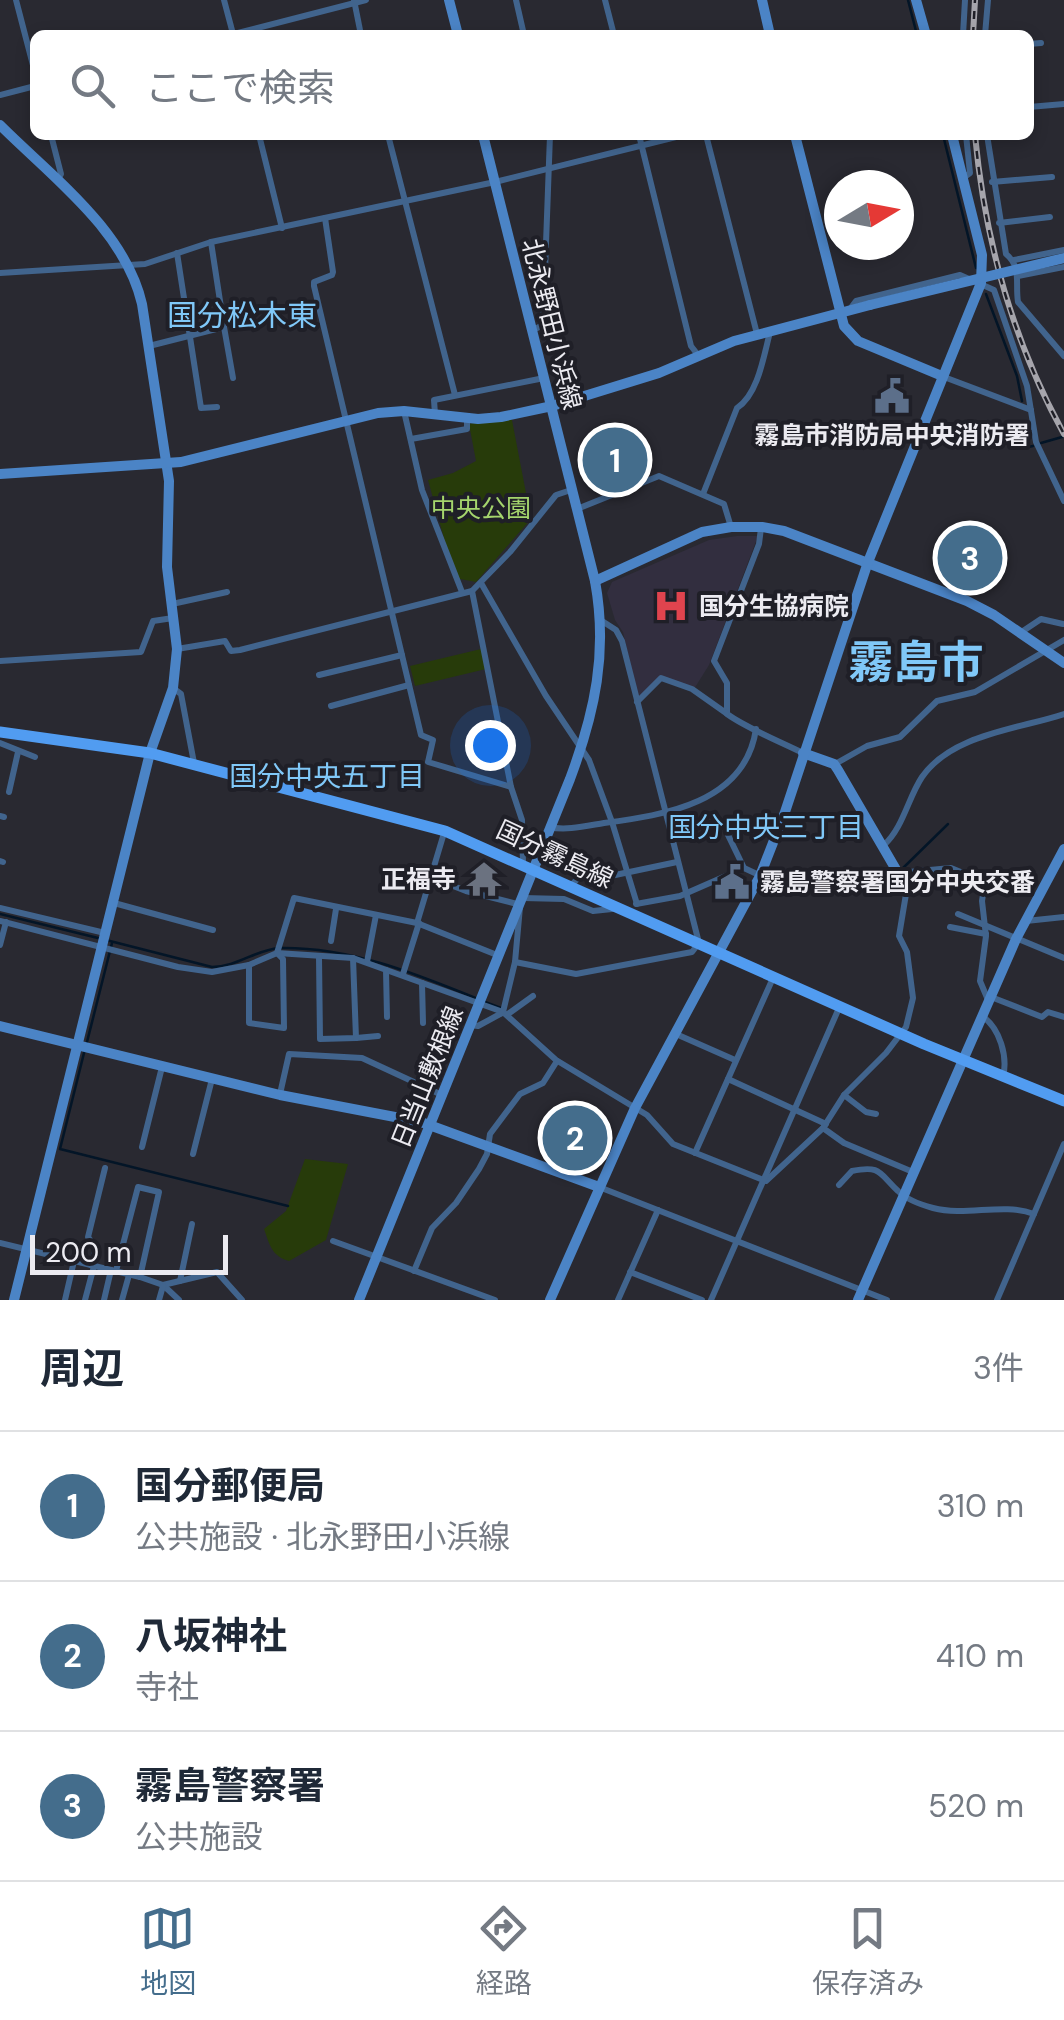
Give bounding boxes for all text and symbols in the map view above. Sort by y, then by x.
search box [30,30,1034,140]
icon: search [65,58,120,113]
text: ここで検索 [145,63,335,113]
north arrow [824,170,914,260]
street label: 北永野田小浜線 [514,235,589,413]
district label: 国分松木東 [167,296,317,335]
public building icon: 霧島市消防局中央消防署 [873,377,911,415]
place label: 霧島市消防局中央消防署 [754,419,1030,452]
pin: 1 [582,422,648,498]
park label: 中央公園 [431,492,531,525]
pin: 3 [938,520,1002,596]
hospital icon: 国分生協病院 [652,587,690,625]
place label: 国分生協病院 [699,590,849,623]
district label: 霧島市 [848,633,984,692]
your location [465,720,516,771]
district label: 国分中央五丁目 [229,758,425,795]
district label: 国分中央三丁目 [668,809,864,846]
street label: 国分霧島線 [491,813,618,896]
temple icon: 正福寺 [465,860,503,898]
place label: 正福寺 [381,863,456,896]
public building icon: 霧島警察署国分中央交番 [713,863,751,901]
place label: 霧島警察署国分中央交番 [760,866,1035,899]
street label: 日当山敷根線 [384,1001,471,1153]
pin: 2 [542,1100,608,1176]
scale bar [30,1230,228,1274]
text: 200 m [45,1234,132,1271]
text: 周辺 [40,1341,124,1396]
text: 3件 [973,1347,1024,1389]
text: 国分郵便局 [135,1461,325,1511]
text: 1 [67,1485,78,1527]
text: 310 m [937,1485,1024,1527]
text: 公共施設 · 北永野田小浜線 [135,1516,510,1558]
text: 八坂神社 [135,1611,287,1661]
text: 2 [63,1635,82,1677]
text: 410 m [936,1635,1024,1677]
text: 寺社 [135,1666,199,1708]
text: 霧島警察署 [135,1761,325,1811]
text: 3 [63,1785,82,1827]
text: 520 m [928,1785,1024,1827]
text: 公共施設 [135,1816,263,1858]
tab: 地図 [140,1901,196,2002]
tab: 経路 [476,1901,532,2002]
tab: 保存済み [812,1901,924,2002]

